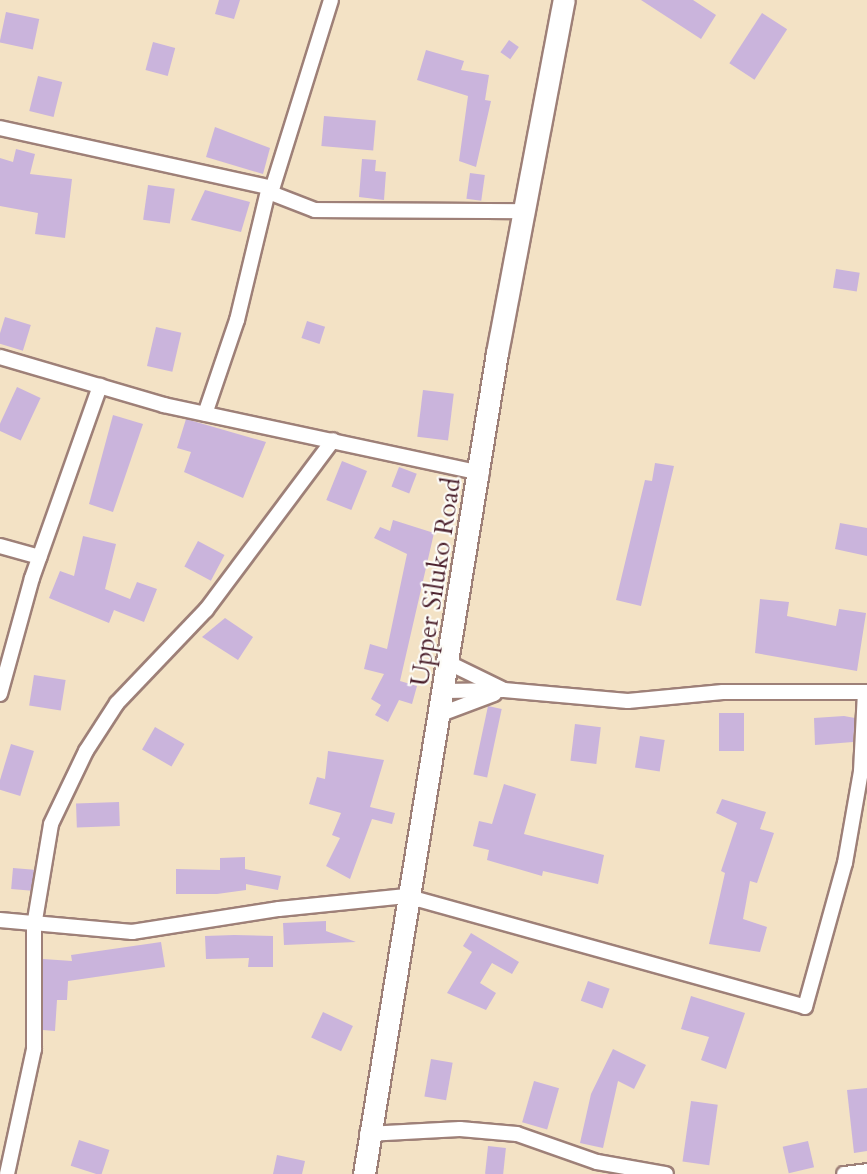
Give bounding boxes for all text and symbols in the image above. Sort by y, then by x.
street label: Upper Siluko Road [404,476,468,688]

